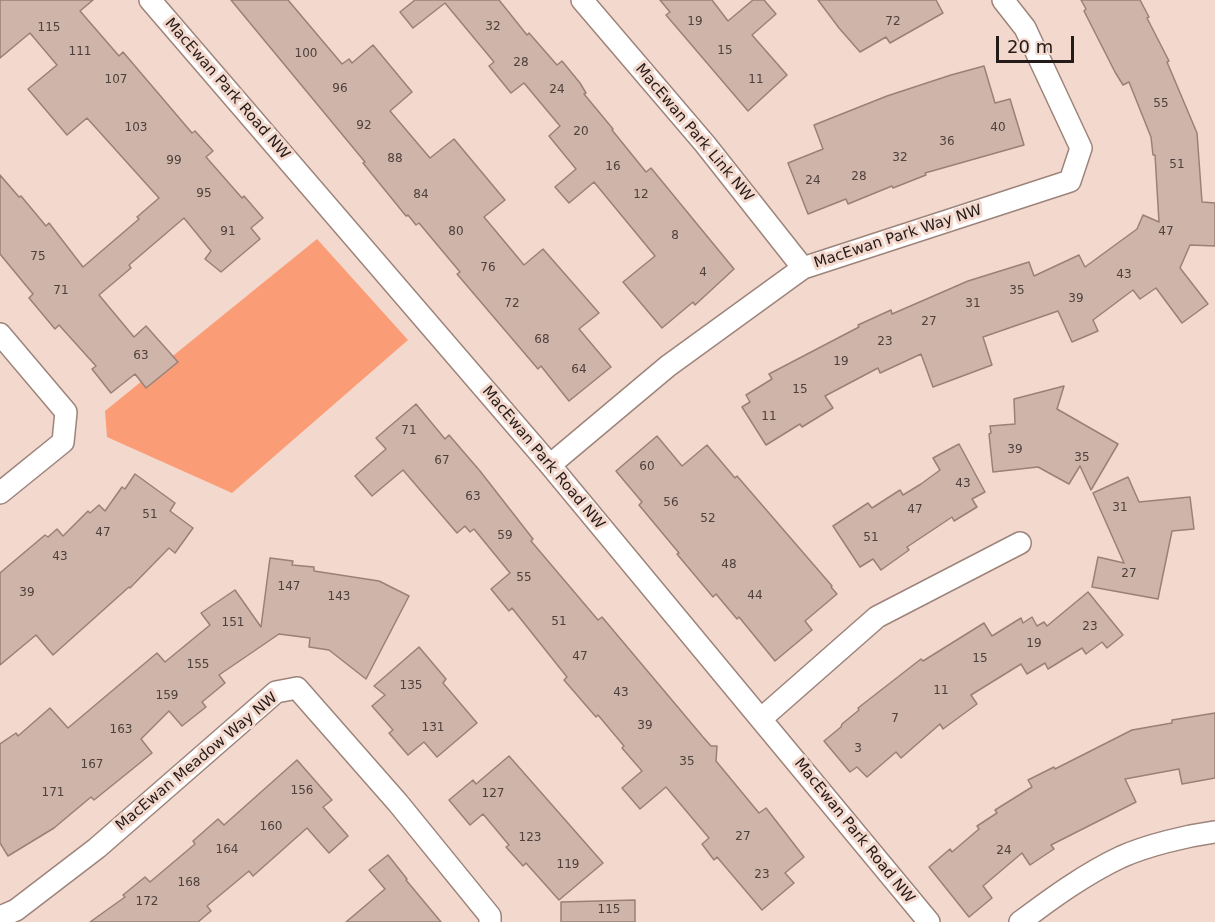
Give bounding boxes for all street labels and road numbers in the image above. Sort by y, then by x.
street label: MacEwan Park Road NW [161,15,293,163]
street label: MacEwan Park Link NW [631,60,757,206]
street label: MacEwan Park Way NW [812,201,984,273]
street label: MacEwan Park Road NW [478,383,608,533]
street label: MacEwan Meadow Way NW [113,689,281,835]
street label: MacEwan Park Road NW [790,755,918,907]

